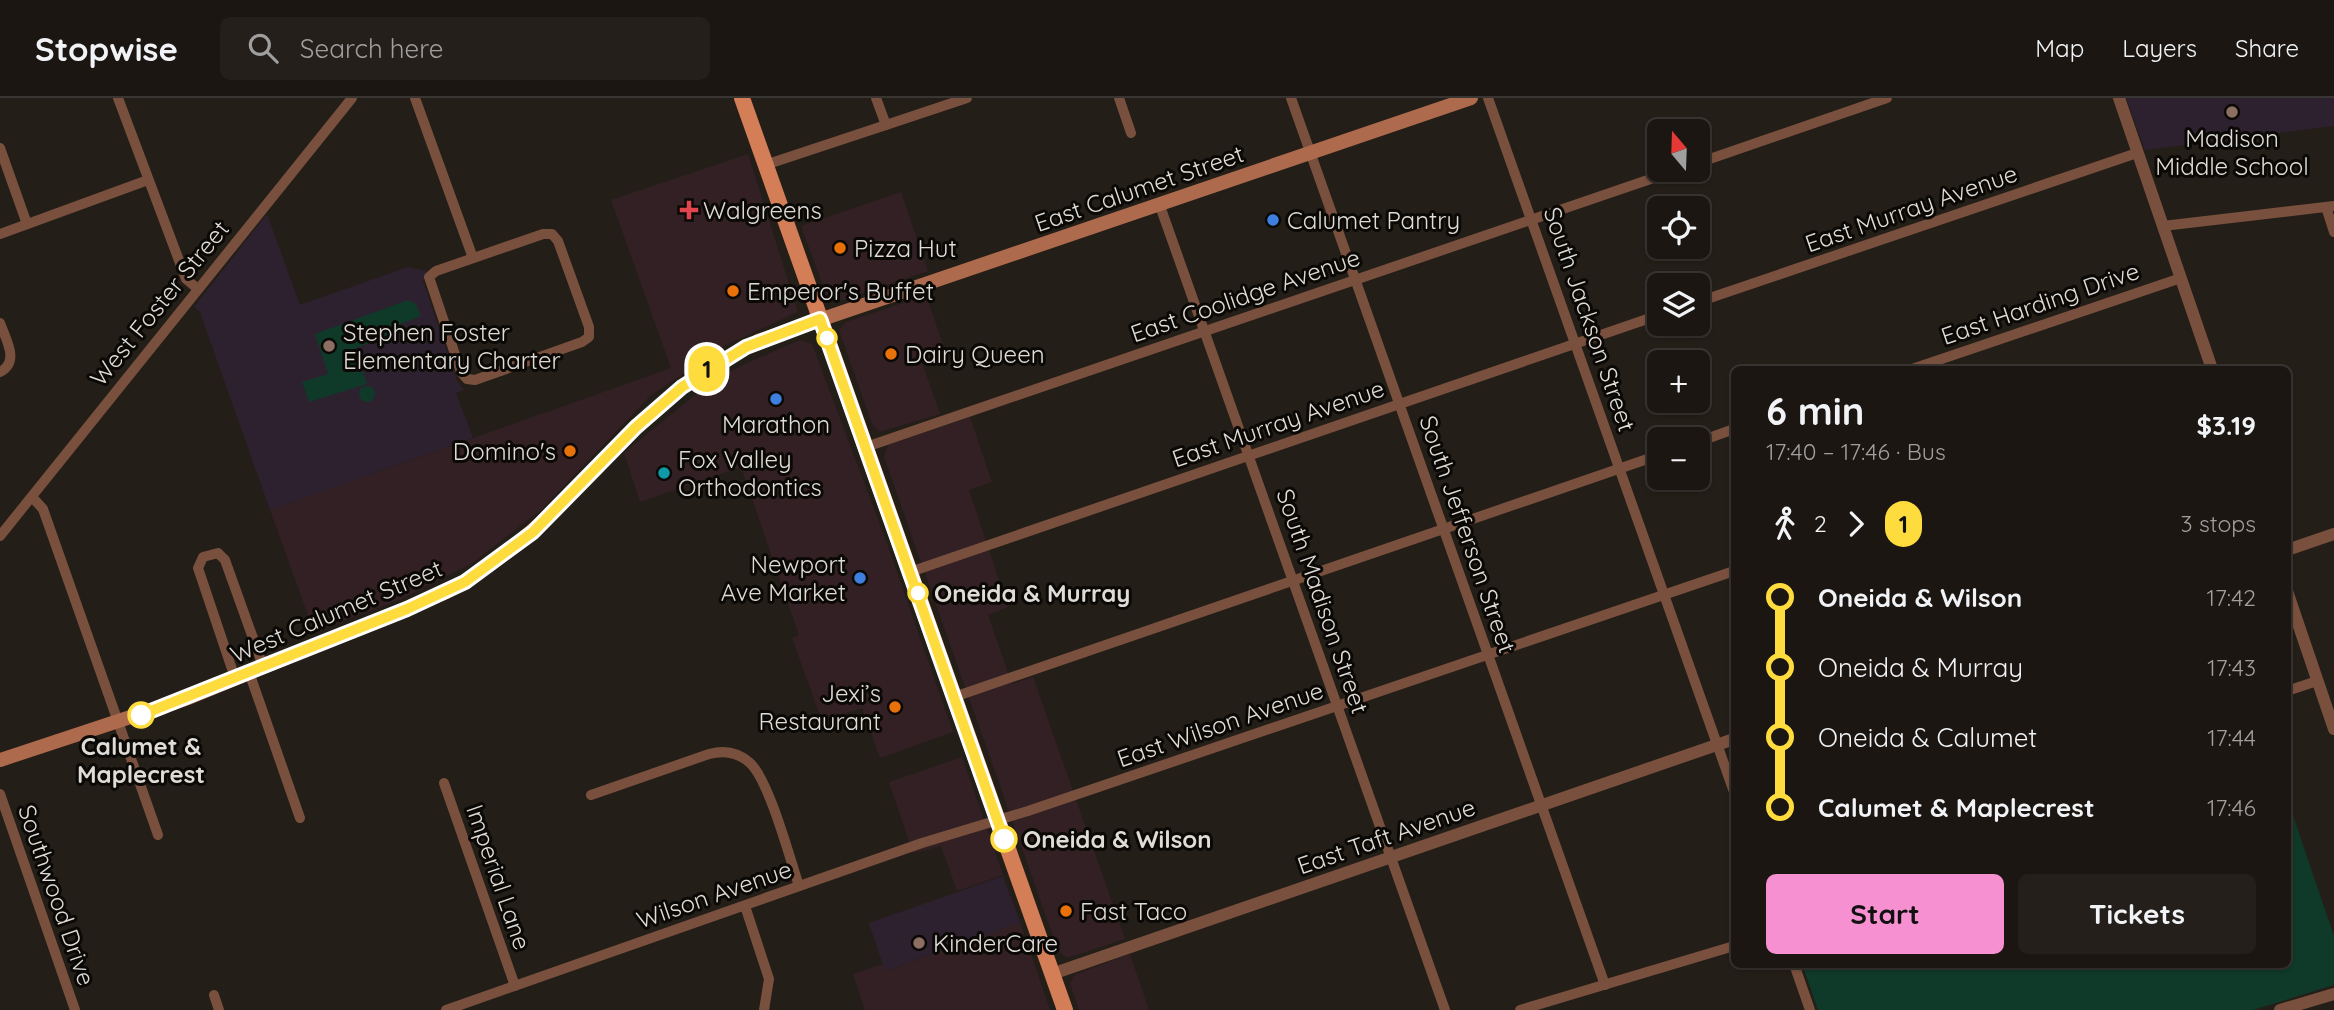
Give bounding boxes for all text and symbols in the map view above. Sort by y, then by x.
search box [220,17,710,80]
text: Stopwise [35,28,178,69]
icon: search [244,29,282,67]
text: Search here [300,32,443,65]
text: Map [2035,33,2084,63]
text: Layers [2122,33,2197,63]
text: Share [2235,33,2299,63]
marker: Madison Middle School [2224,104,2240,120]
north arrow [1647,119,1710,182]
map controls [1647,119,1710,490]
place label: Madison Middle School [2155,123,2309,181]
street label: East Calumet Street [1031,138,1247,238]
street label: East Murray Avenue [1801,158,2021,258]
place label: Walgreens [703,195,822,225]
button: locate [1647,196,1710,259]
marker: Walgreens [681,202,697,218]
street label: South Jackson Street [1538,203,1642,435]
place label: Calumet Pantry [1287,205,1460,235]
marker: Calumet Pantry [1265,212,1281,228]
street label: West Foster Street [83,214,235,392]
place label: Pizza Hut [854,233,957,263]
marker: Pizza Hut [832,240,848,256]
street label: East Coolidge Avenue [1126,242,1364,348]
street label: East Harding Drive [1937,255,2143,351]
button: layers [1647,273,1710,336]
place label: Emperor's Buffet [747,276,934,306]
marker: Emperor's Buffet [725,283,741,299]
place label: Stephen Foster Elementary Charter [343,317,561,375]
unlabelled marker [817,328,837,348]
marker: Stephen Foster Elementary Charter [321,338,337,354]
place label: Dairy Queen [905,339,1045,369]
line badge: 1 [684,346,730,392]
marker: Dairy Queen [883,346,899,362]
button: + [1647,350,1710,413]
text: 1 [702,354,712,384]
street label: East Murray Avenue [1168,373,1388,473]
text: 6 min [1766,387,1864,435]
marker: Marathon [768,391,784,407]
place label: Marathon [722,409,830,439]
text: $3.19 [2196,409,2256,442]
street label: South Jefferson Street [1413,411,1523,657]
button: − [1647,427,1710,490]
place label: Domino's [453,436,556,466]
text: 17:40 – 17:46 · Bus [1766,437,1946,466]
marker: Domino's [562,443,578,459]
place label: Fox Valley Orthodontics [678,444,822,502]
marker: Fox Valley Orthodontics [656,465,672,481]
street label: South Madison Street [1270,485,1376,717]
icon: walk [1766,505,1804,543]
icon: forward [1837,505,1875,543]
text: 2 [1814,509,1827,538]
text: 1 [1899,509,1908,539]
text: 3 stops [2181,509,2256,538]
place label: Newport Ave Market [721,549,846,607]
street label: West Calumet Street [226,553,446,669]
marker: Newport Ave Market [852,570,868,586]
place label: Oneida & Murray [934,578,1130,608]
text: Oneida & Wilson [1818,581,2022,614]
marker: Oneida & Murray [908,583,928,603]
text: 17:42 [2207,583,2256,612]
text: Oneida & Murray [1818,651,2023,684]
text: 17:43 [2207,653,2256,682]
street label: East Wilson Avenue [1113,675,1327,773]
place label: Jexi’s Restaurant [759,678,881,736]
marker: Jexi’s Restaurant [887,699,903,715]
marker: Calumet & Maplecrest [128,702,154,728]
text: Oneida & Calumet [1818,721,2037,754]
text: 17:44 [2207,723,2256,752]
place label: Calumet & Maplecrest [77,731,205,789]
street label: East Taft Avenue [1293,791,1479,881]
text: Calumet & Maplecrest [1818,791,2095,824]
text: 17:46 [2207,793,2256,822]
street label: Imperial Lane [460,800,538,954]
street label: Southwood Drive [12,801,102,989]
place label: Oneida & Wilson [1023,824,1212,854]
marker: Oneida & Wilson [991,826,1017,852]
street label: Wilson Avenue [632,853,796,935]
button: Start [1766,874,2004,954]
button: Tickets [2018,874,2256,954]
place label: Fast Taco [1080,896,1187,926]
marker: Fast Taco [1058,903,1074,919]
place label: KinderCare [933,928,1058,958]
marker: KinderCare [911,935,927,951]

